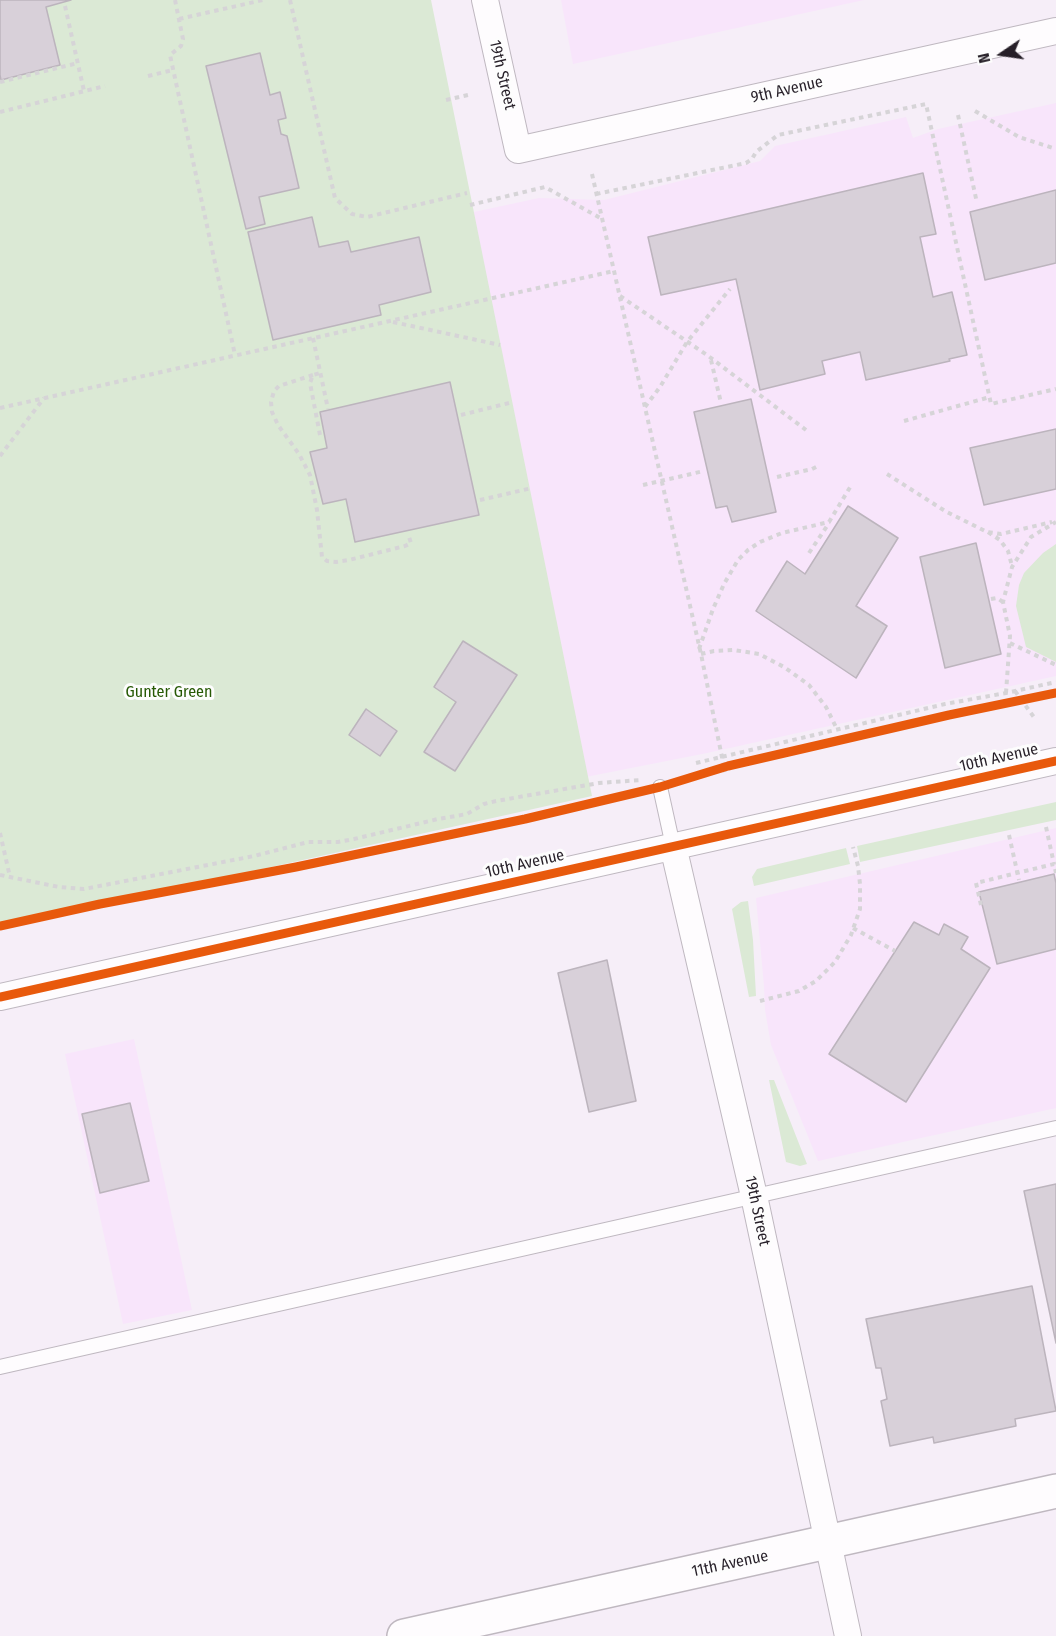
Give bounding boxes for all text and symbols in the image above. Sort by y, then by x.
north arrow [972,24,1032,84]
street label: 19th Street [485,38,519,112]
text: N [974,51,994,65]
street label: 9th Avenue [749,72,825,108]
park label: Gunter Green [126,683,212,703]
street label: 10th Avenue [958,740,1040,776]
street label: 10th Avenue [484,846,566,882]
street label: 19th Street [740,1174,774,1248]
street label: 11th Avenue [690,1547,770,1581]

